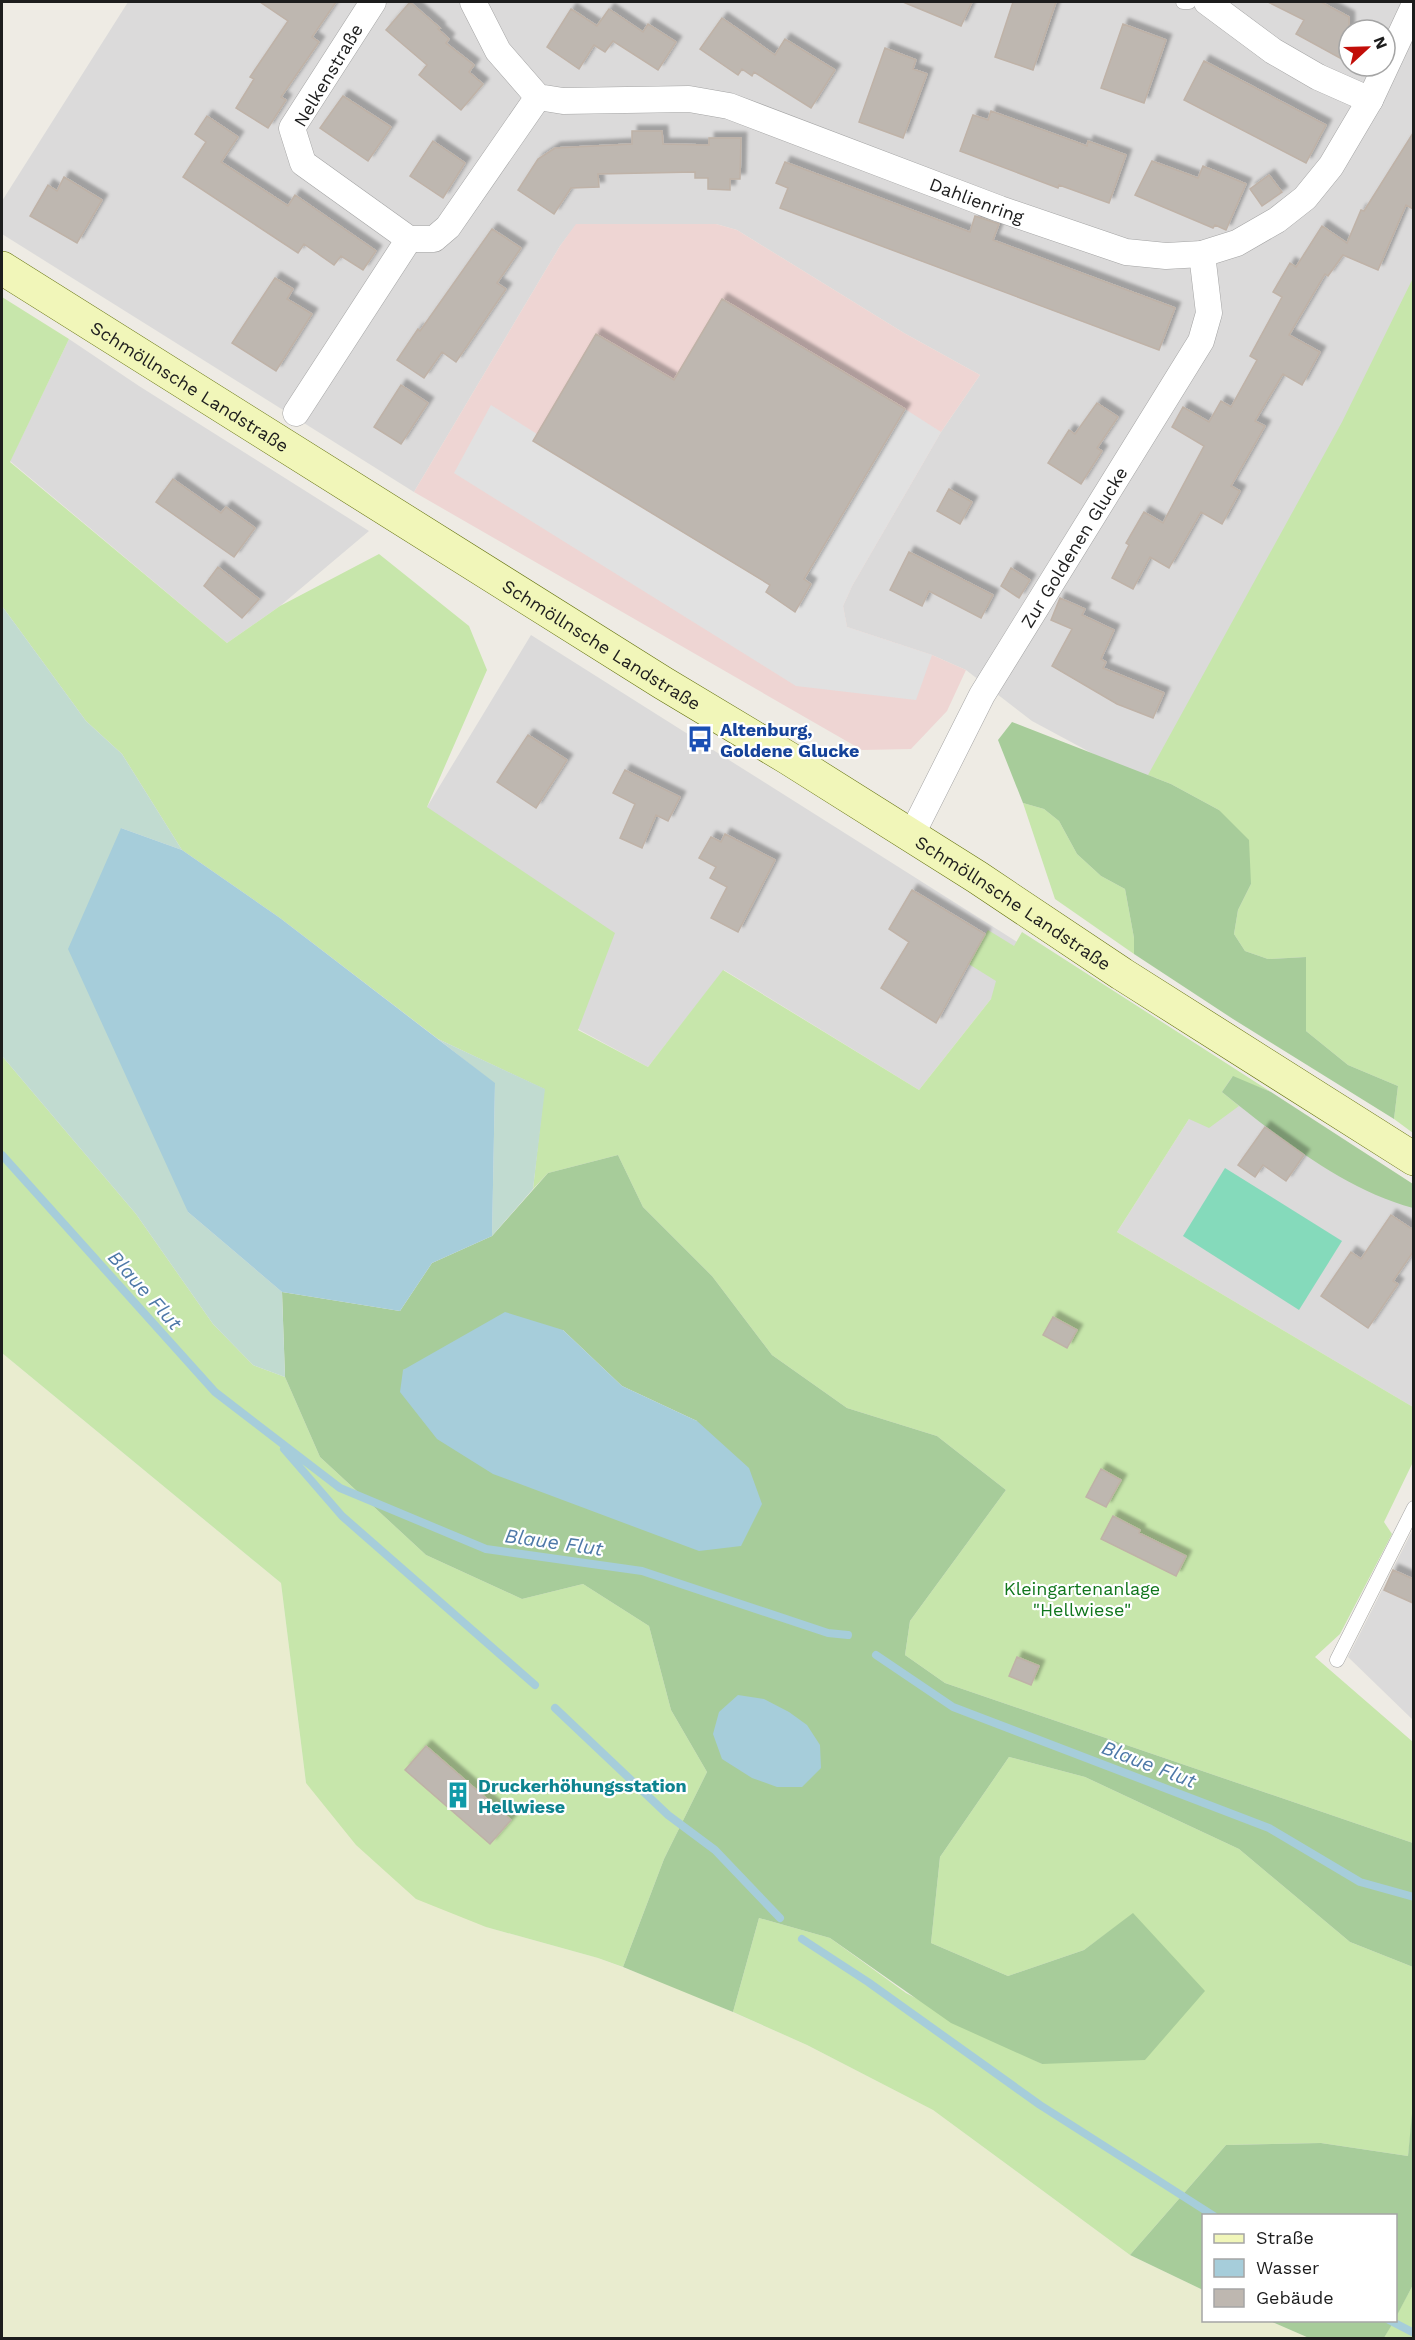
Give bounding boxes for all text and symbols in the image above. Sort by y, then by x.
north arrow [1337,18,1397,78]
street label: Nelkenstraße [289,20,367,130]
text: N [1369,34,1391,52]
street label: Dahlienring [927,173,1027,227]
street label: Schmöllnsche Landstraße [87,316,293,456]
street label: Zur Goldenen Glucke [1016,463,1131,631]
street label: Schmöllnsche Landstraße [499,575,705,714]
place label: Altenburg, Goldene Glucke [720,719,860,761]
bus stop icon: Altenburg, Goldene Glucke [685,724,715,754]
street label: Schmöllnsche Landstraße [912,831,1115,974]
water label: Blaue Flut [103,1245,188,1336]
water label: Blaue Flut [503,1523,606,1561]
park label: Kleingartenanlage "Hellwiese" [1004,1578,1160,1620]
water label: Blaue Flut [1099,1735,1200,1793]
place label: Druckerhöhungsstation Hellwiese [478,1775,687,1817]
building icon: Druckerhöhungsstation Hellwiese [443,1780,473,1810]
legend [1202,2214,1397,2322]
text: Straße [1256,2227,1314,2248]
text: Wasser [1256,2257,1319,2278]
text: Gebäude [1256,2287,1334,2308]

